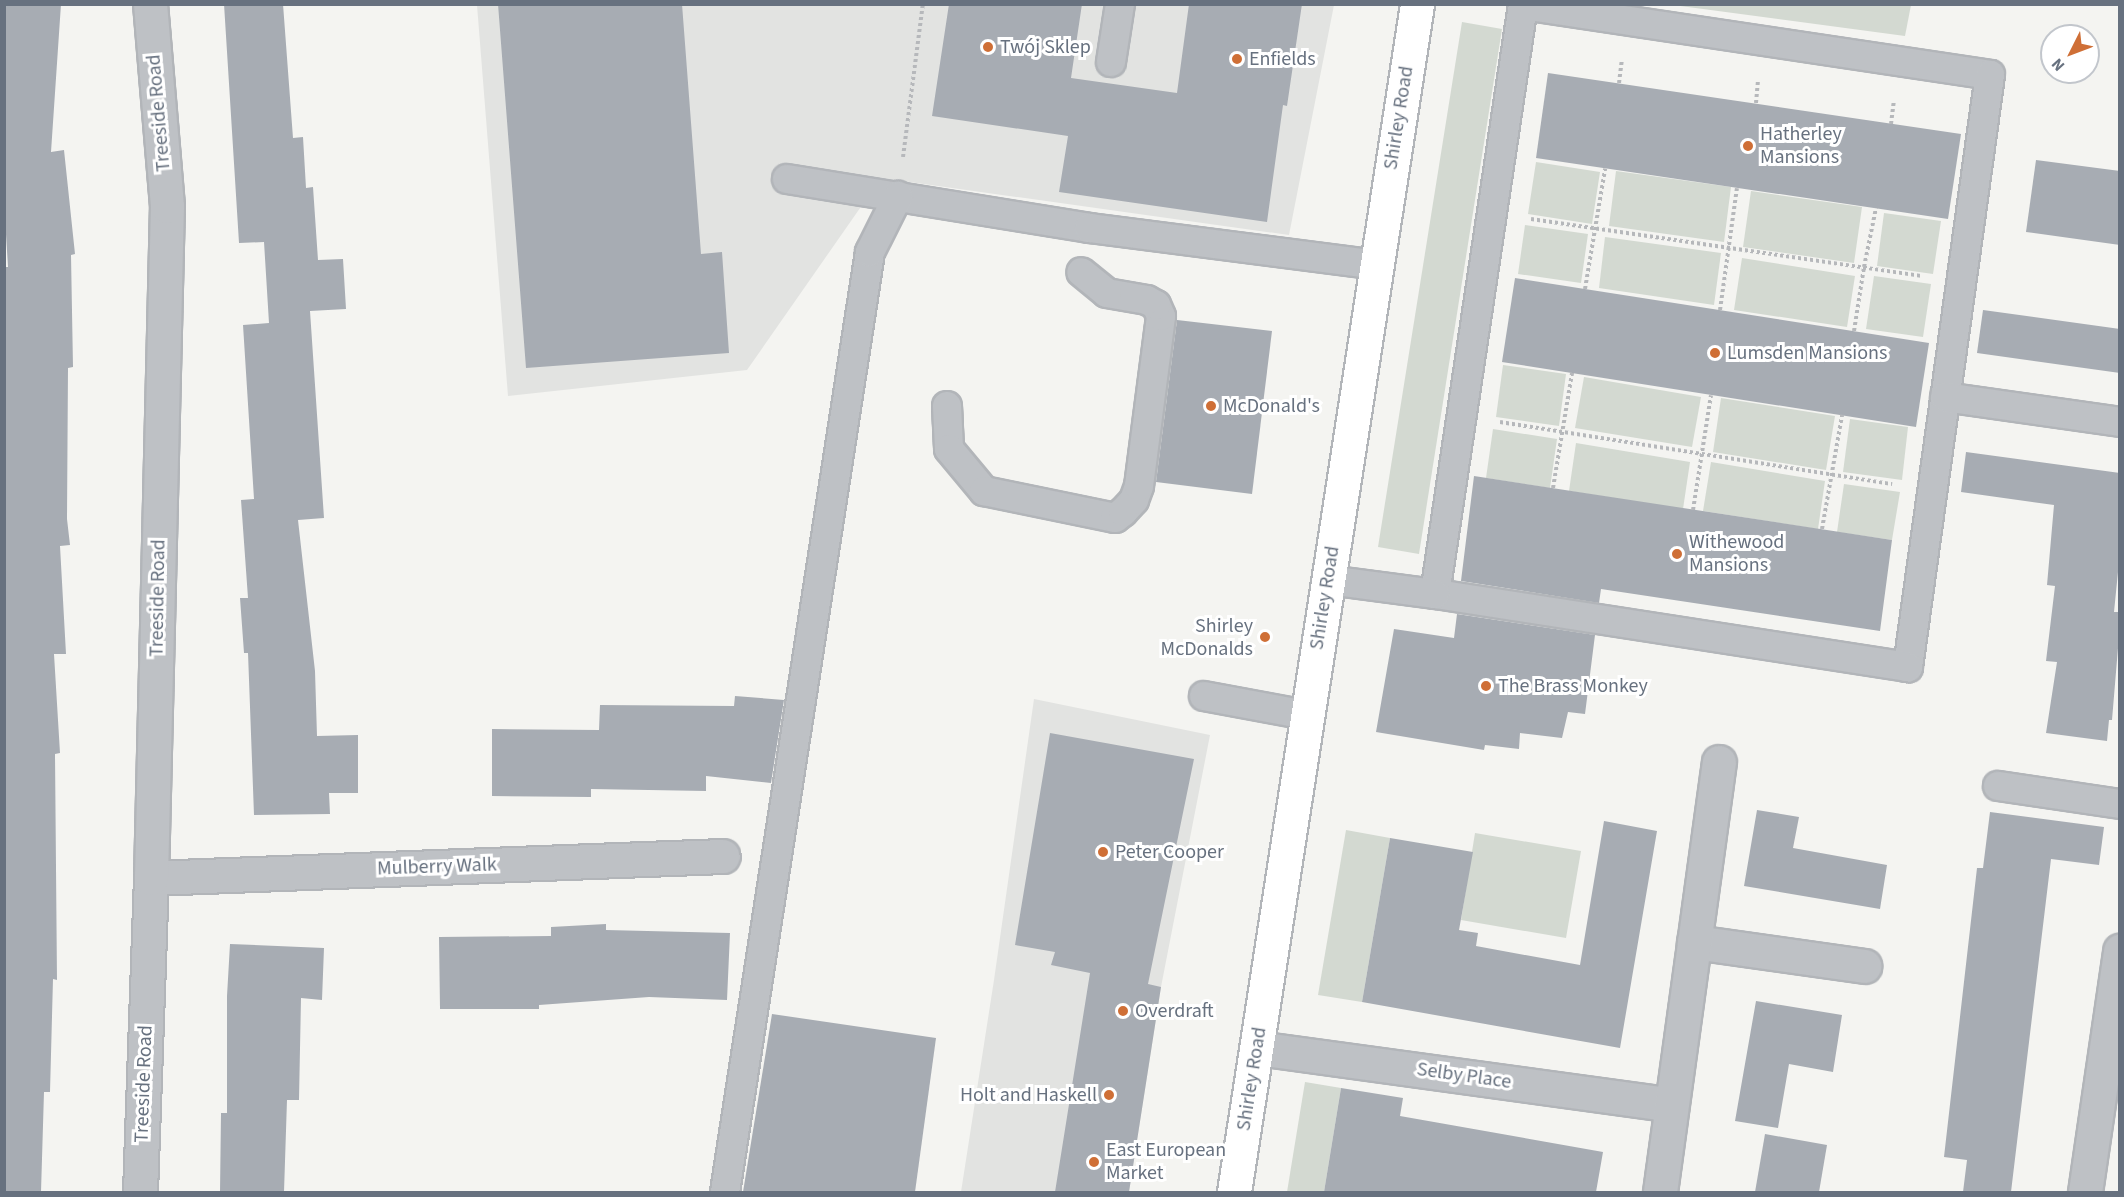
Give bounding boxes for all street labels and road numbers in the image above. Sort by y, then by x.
street label: Treeside Road [142,53,176,173]
street label: Shirley Road [1379,64,1419,172]
street label: Treeside Road [145,539,171,657]
street label: Shirley Road [1305,544,1345,652]
street label: Mulberry Walk [377,853,497,881]
street label: Treeside Road [130,1025,158,1143]
street label: Shirley Road [1232,1025,1272,1133]
street label: Selby Place [1415,1057,1513,1095]

